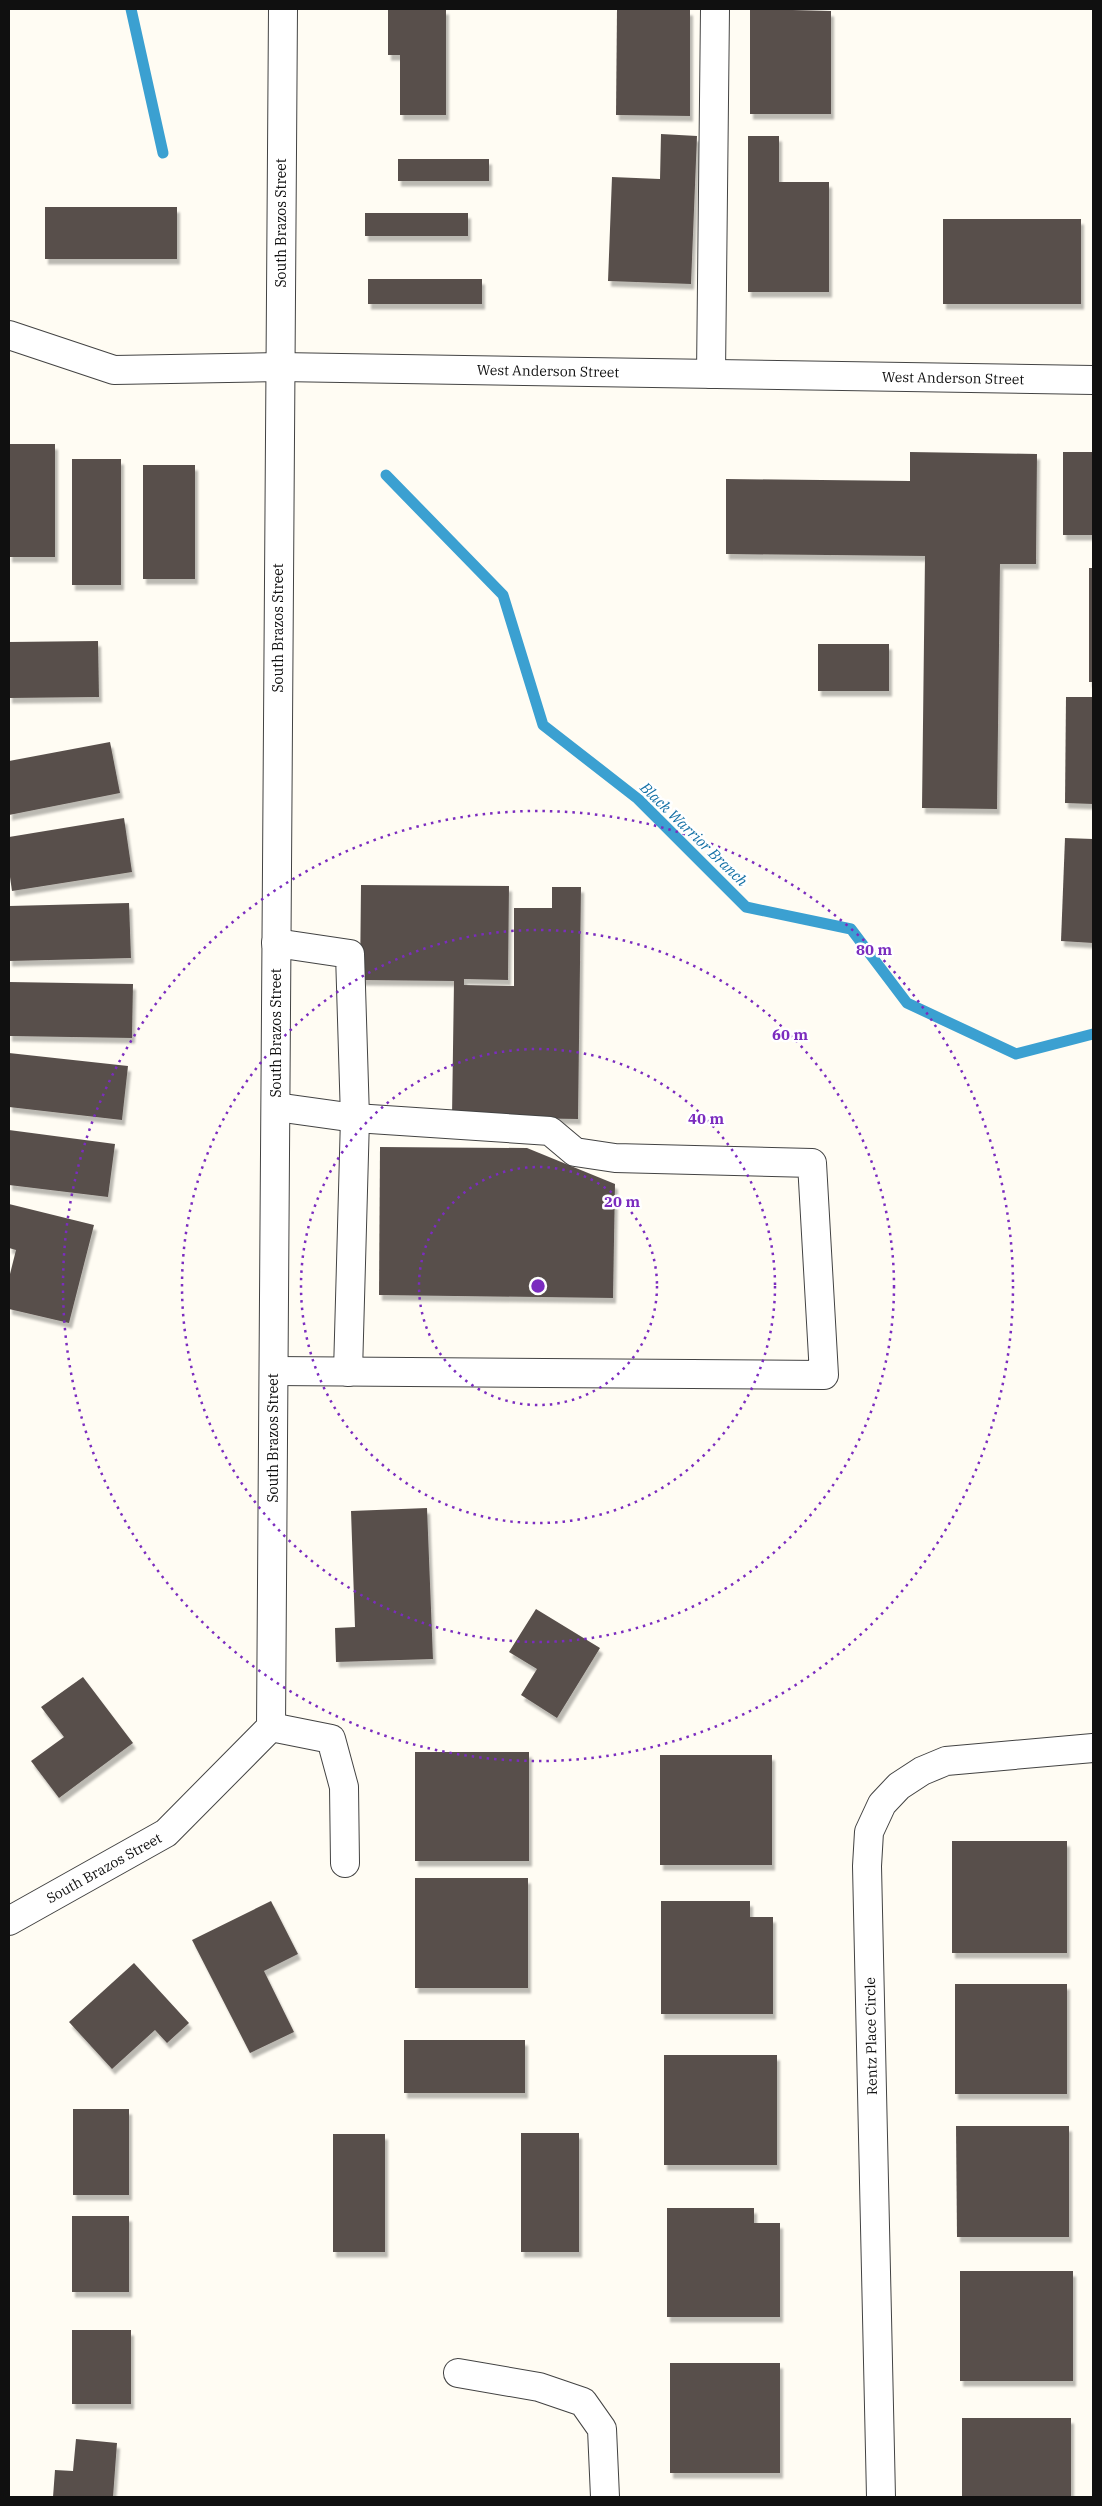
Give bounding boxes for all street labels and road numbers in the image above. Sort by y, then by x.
street label: South Brazos Street [272,158,290,288]
street label: West Anderson Street [477,361,619,381]
street label: West Anderson Street [882,368,1024,388]
street label: South Brazos Street [269,563,287,693]
street label: South Brazos Street [267,968,285,1098]
street label: South Brazos Street [264,1373,282,1503]
street label: South Brazos Street [43,1829,165,1907]
street label: Rentz Place Circle [861,1977,881,2095]

